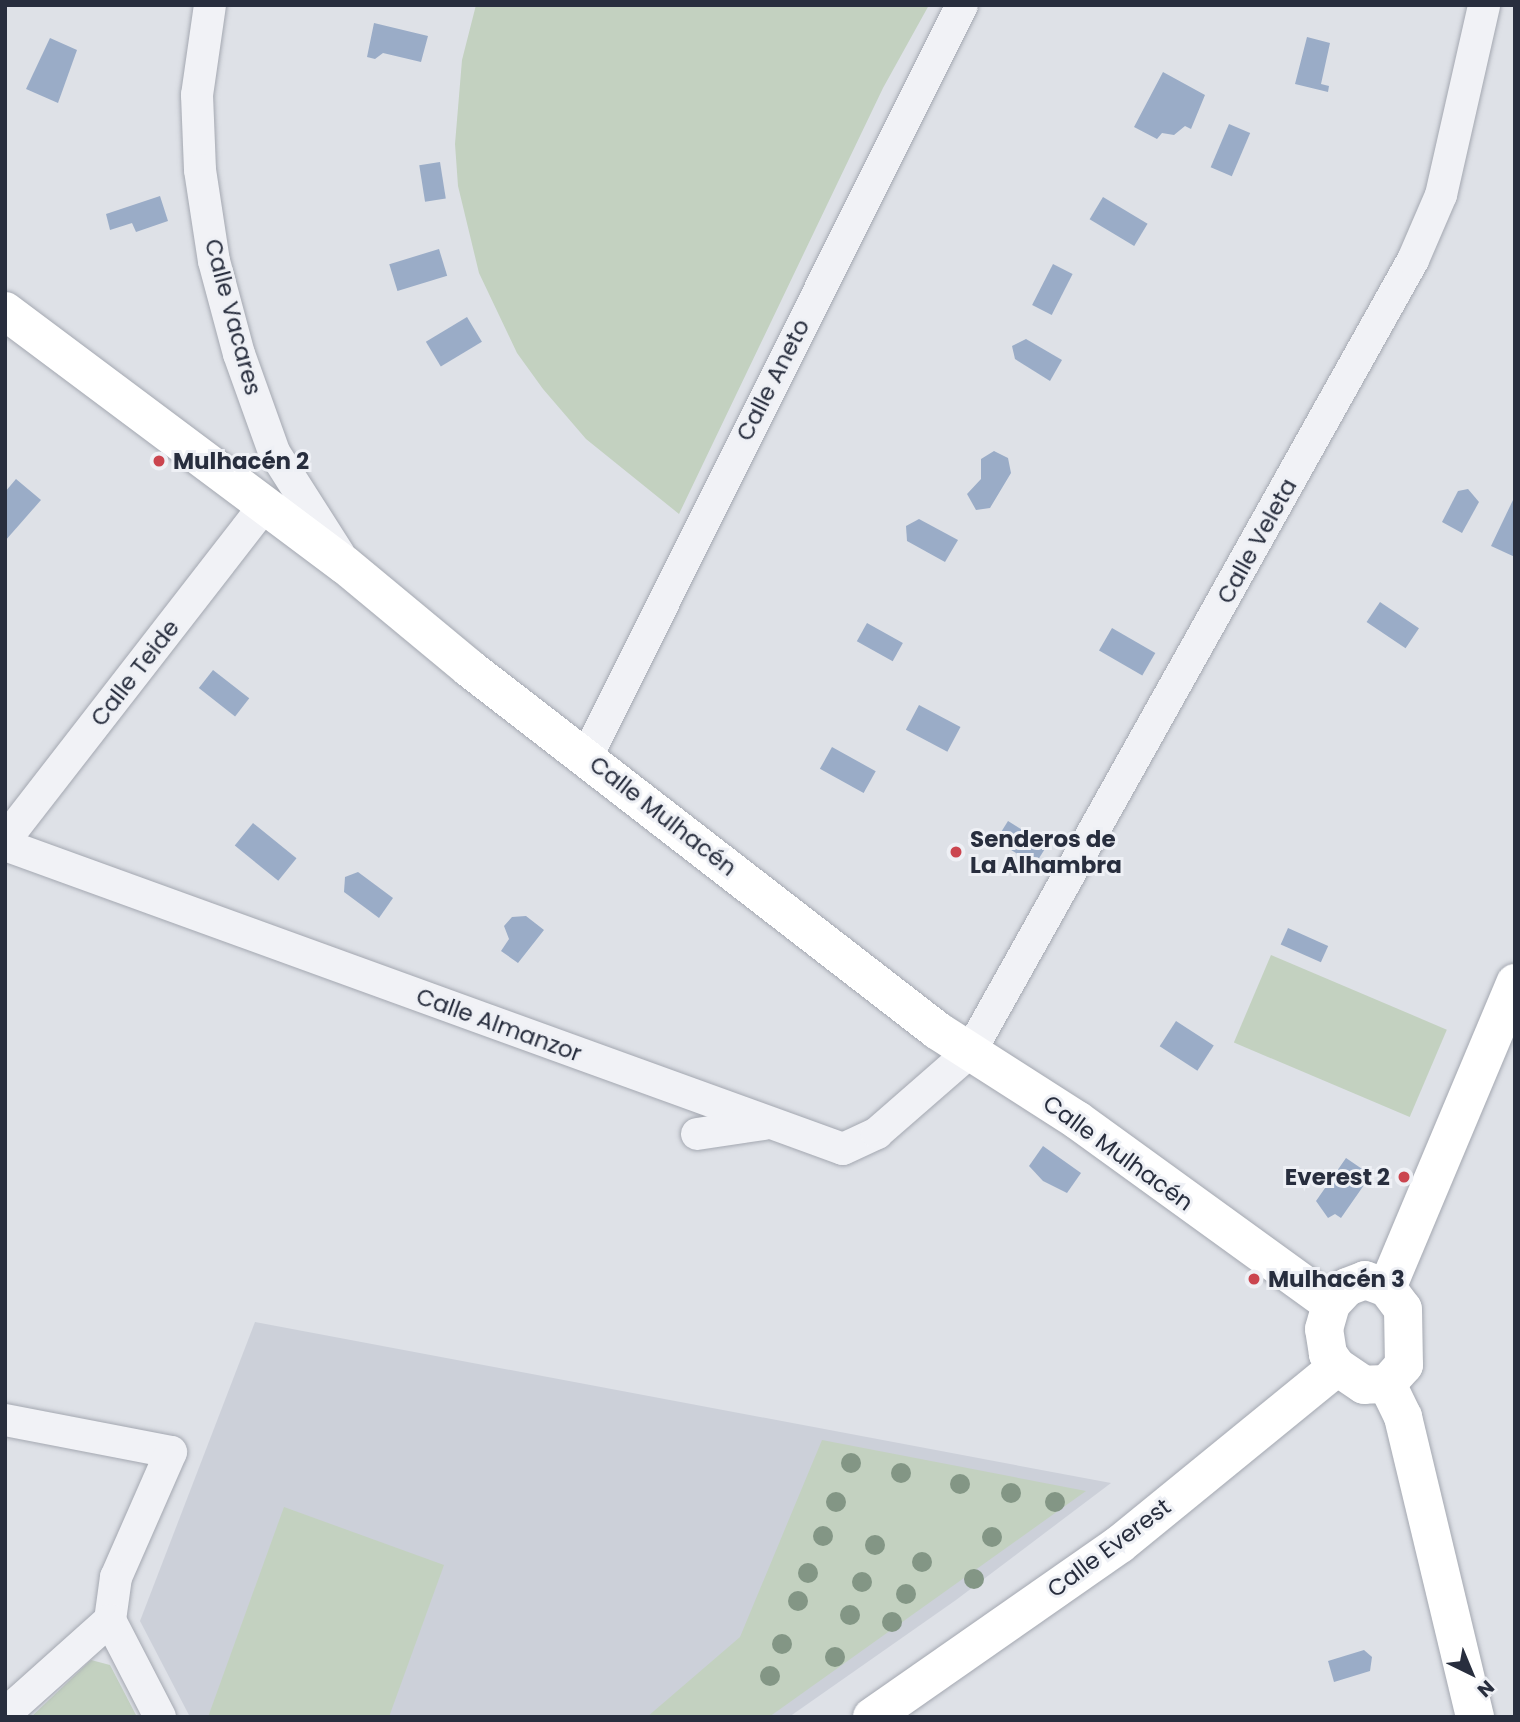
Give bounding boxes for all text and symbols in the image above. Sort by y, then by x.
street label: Calle Vacares [199,236,267,398]
street label: Calle Aneto [731,315,815,445]
place label: Mulhacén 2 [173,447,309,475]
marker: Mulhacén 2 [151,453,167,469]
street label: Calle Veleta [1211,474,1303,608]
street label: Calle Teide [85,614,185,732]
street label: Calle Mulhacén [584,750,742,882]
place label: Senderos de La Alhambra [970,825,1122,879]
marker: Senderos de La Alhambra [948,844,964,860]
street label: Calle Almanzor [413,982,585,1068]
street label: Calle Mulhacén [1038,1089,1198,1217]
place label: Everest 2 [1285,1163,1390,1191]
marker: Everest 2 [1396,1169,1412,1185]
place label: Mulhacén 3 [1268,1265,1405,1293]
marker: Mulhacén 3 [1246,1271,1262,1287]
street label: Calle Everest [1042,1493,1176,1603]
north arrow [1436,1638,1506,1708]
text: N [1471,1674,1500,1703]

